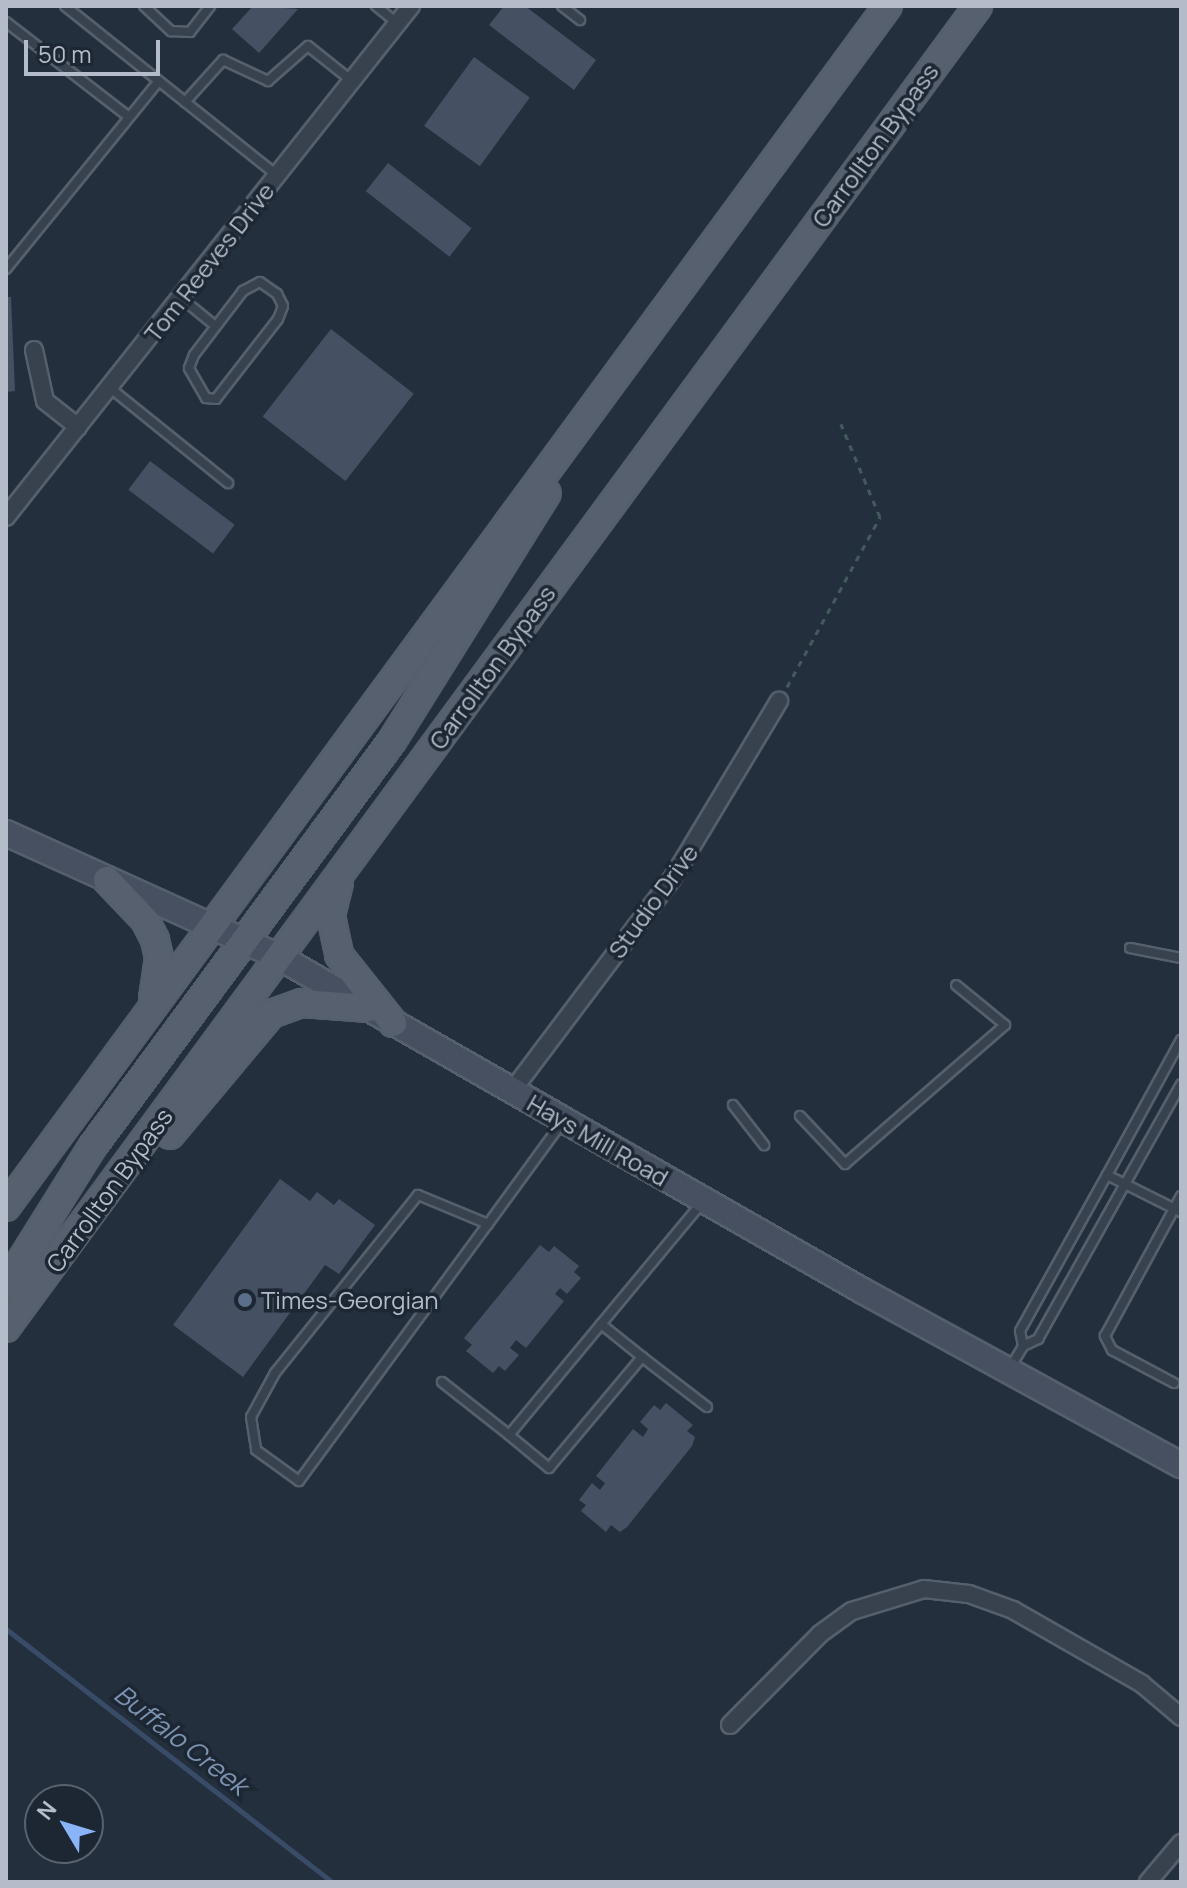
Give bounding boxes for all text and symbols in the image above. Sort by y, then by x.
scale bar [28,24,164,74]
text: 50 m [38,37,92,70]
street label: Carrollton Bypass [806,57,944,233]
street label: Tom Reeves Drive [138,177,280,347]
street label: Carrollton Bypass [423,579,561,755]
street label: Studio Drive [602,838,704,964]
street label: Hays Mill Road [522,1088,674,1192]
street label: Carrollton Bypass [40,1102,178,1278]
place label: Times-Georgian [261,1286,439,1314]
marker: Times-Georgian [236,1291,254,1309]
water label: Buffalo Creek [108,1678,254,1802]
north arrow [24,1784,104,1864]
text: N [30,1795,63,1826]

